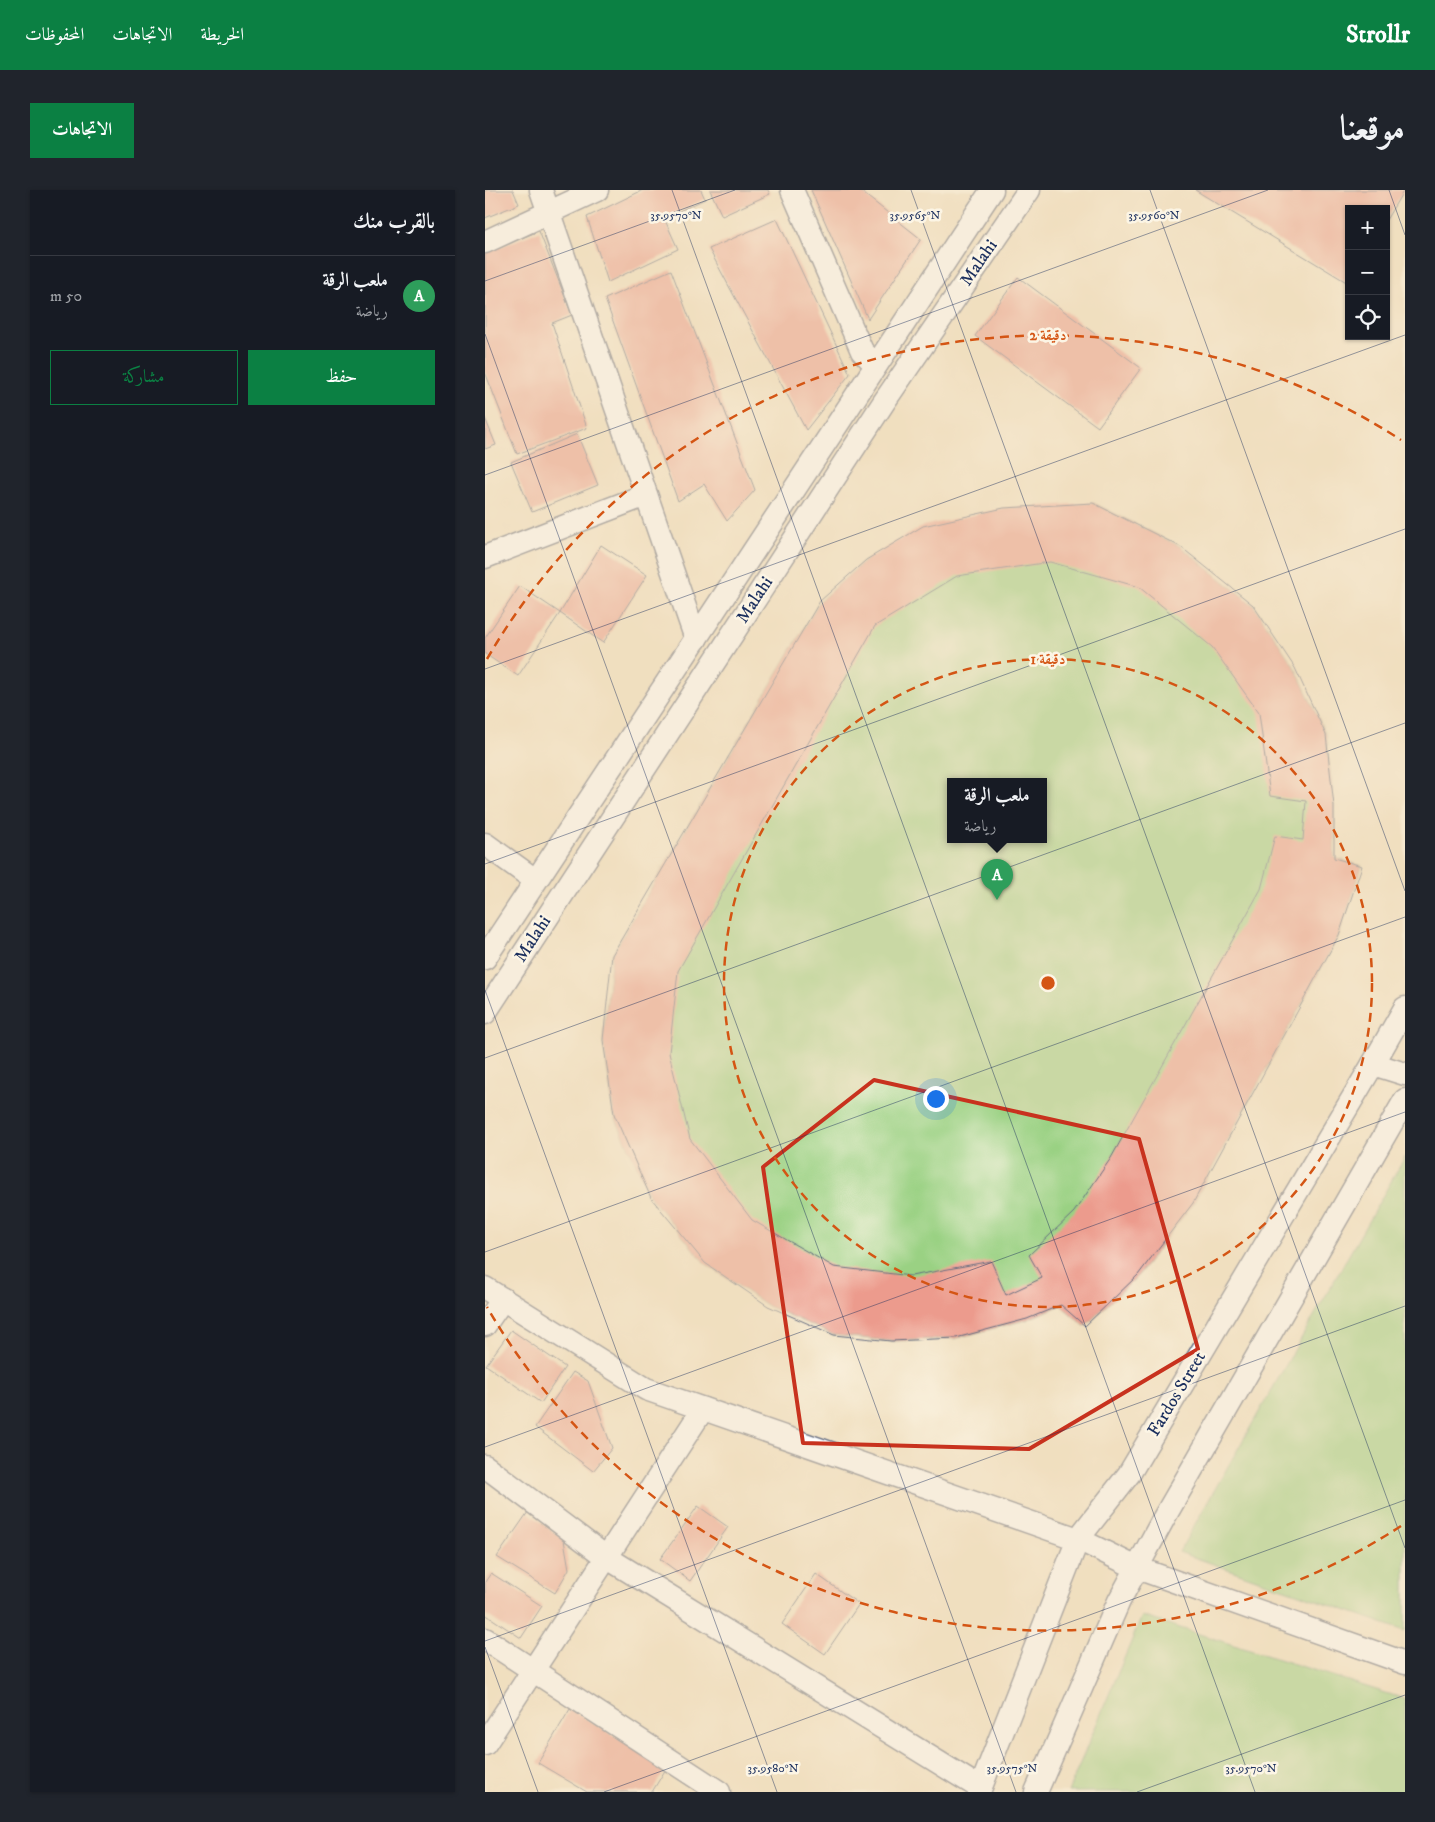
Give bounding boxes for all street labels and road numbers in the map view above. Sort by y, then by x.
street label: Malahi [956,236,1002,290]
street label: Malahi [732,573,778,627]
street label: Malahi [510,912,556,966]
street label: Fardos Street [1143,1347,1211,1440]

